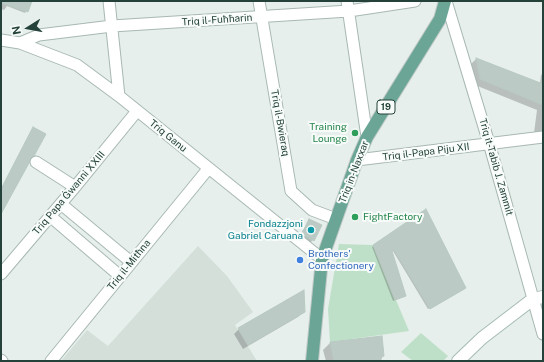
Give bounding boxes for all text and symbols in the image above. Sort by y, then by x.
north arrow [8,8,48,48]
street label: Triq il-Fuħħarin [181,12,253,28]
text: N [10,25,23,36]
street label: Triq il-Bwieraq [268,89,292,157]
road number: 19 [377,100,395,114]
street label: Triq Ganu [147,117,189,155]
street label: Triq it-Tabib J. Zammit [476,117,516,217]
place label: Training Lounge [309,121,347,144]
marker: Training Lounge [350,128,360,138]
street label: Triq in-Naxxar [337,139,371,205]
street label: Triq il-Papa Piju XII [382,141,470,163]
street label: Triq Papa Ġwanni XXIII [30,149,108,237]
place label: FightFactory [363,211,422,223]
marker: FightFactory [350,212,360,222]
place label: Fondazzjoni Gabriel Caruana [228,218,303,242]
marker: Fondazzjoni Gabriel Caruana [306,225,316,235]
street label: Triq il-Mitħna [105,237,153,293]
place label: Brothers' Confectionery [308,248,374,272]
marker: Brothers' Confectionery [295,255,305,265]

